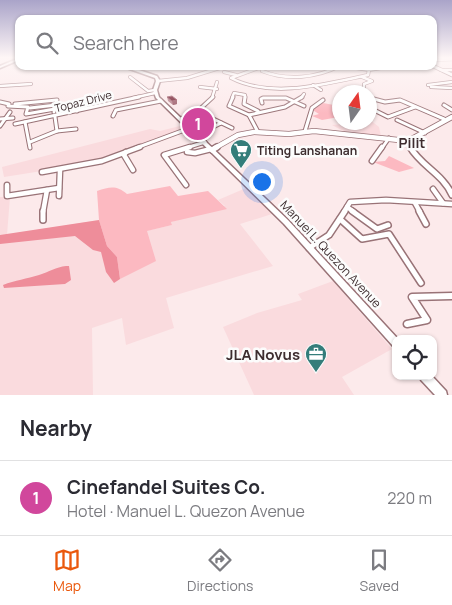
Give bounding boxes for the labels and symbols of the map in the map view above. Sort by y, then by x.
north arrow [332,85,377,130]
street label: Topaz Drive [53,87,114,115]
pin: 1 [182,105,214,143]
district label: Pilit [399,133,425,152]
supermarket icon: Titing Lanshanan [229,138,253,169]
place label: Titing Lanshanan [257,142,357,159]
your location [249,169,275,195]
street label: Manuel L. Quezon Avenue [277,197,385,311]
office icon: JLA Novus [304,342,328,373]
place label: JLA Novus [226,344,300,365]

